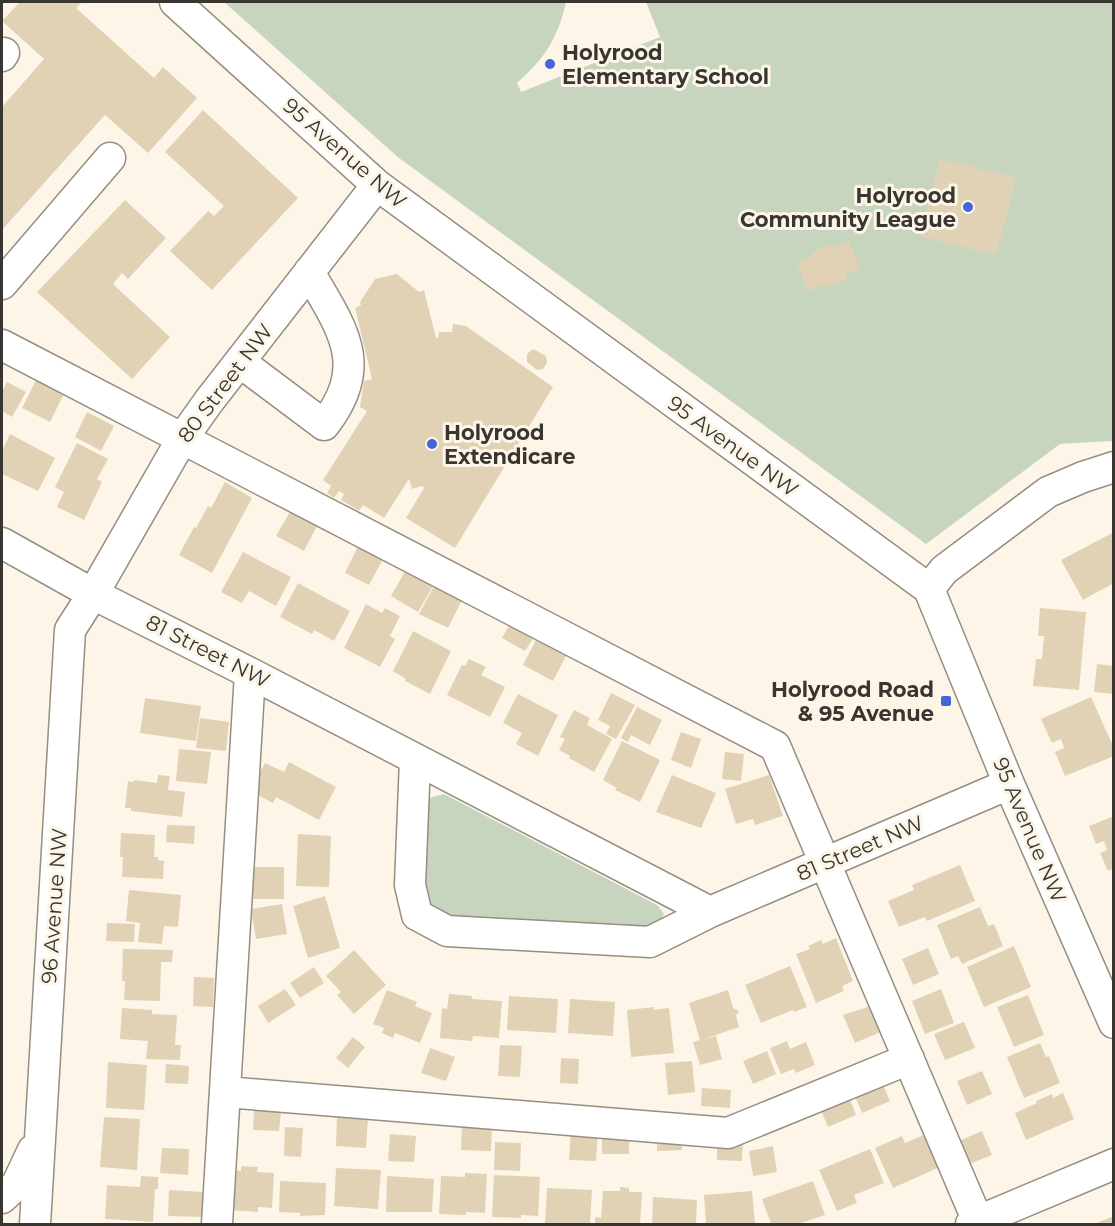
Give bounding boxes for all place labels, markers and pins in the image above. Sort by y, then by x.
place label: Holyrood Elementary School [562,40,769,89]
marker: Holyrood Elementary School [543,57,557,71]
place label: Holyrood Community League [740,183,956,232]
marker: Holyrood Community League [961,200,975,214]
place label: Holyrood Extendicare [444,420,575,469]
marker: Holyrood Extendicare [425,437,439,451]
place label: Holyrood Road & 95 Avenue [771,677,934,726]
marker: Holyrood Road & 95 Avenue [939,694,953,708]

